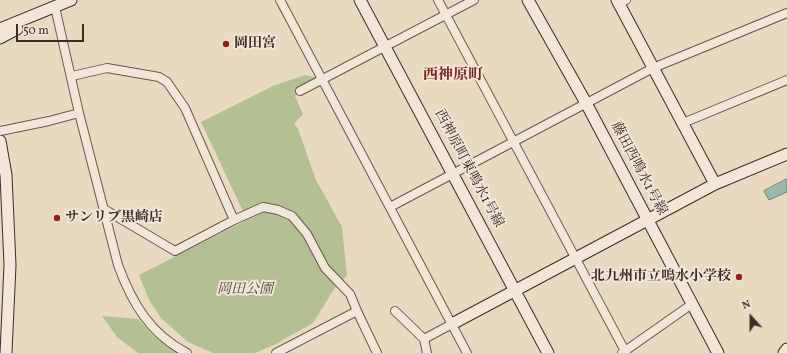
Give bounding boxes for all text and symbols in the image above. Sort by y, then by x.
scale bar [18,16,86,42]
text: 50 m [23,23,49,39]
place label: 岡田宮 [234,36,276,52]
marker: 岡田宮 [221,39,231,49]
district label: 西神原町 [423,67,483,85]
street label: 西神原町東鳴水1号線 [430,107,506,231]
street label: 藤田西鳴水1号線 [606,119,670,219]
place label: サンリブ黒崎店 [65,210,163,226]
marker: サンリブ黒崎店 [52,213,62,223]
place label: 北九州市立鳴水小学校 [591,269,731,285]
marker: 北九州市立鳴水小学校 [734,272,744,282]
park label: 岡田公園 [217,282,273,298]
north arrow [731,297,771,337]
text: N [740,297,753,314]

